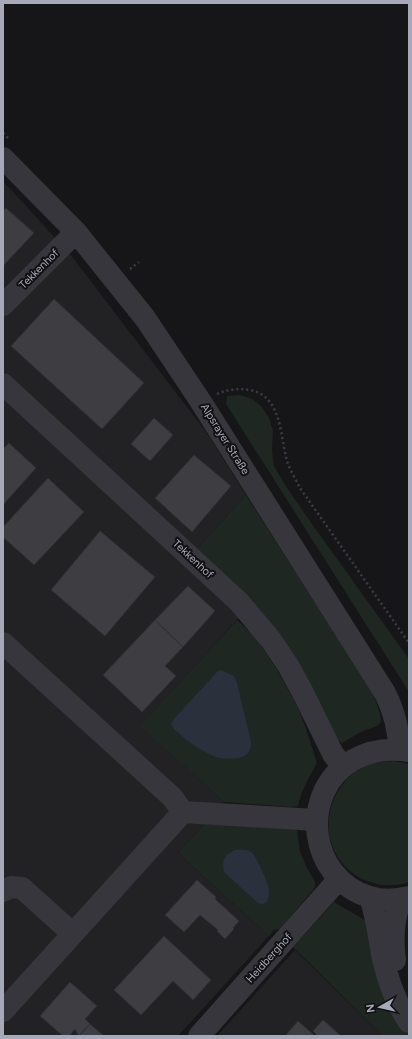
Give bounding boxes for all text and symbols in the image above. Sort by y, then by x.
street label: Tekkenhof [16,246,62,292]
street label: Alpsrayer Straße [198,401,252,477]
street label: Tekkenhof [170,537,217,582]
street label: Heidberghof [243,930,295,986]
north arrow [360,987,400,1027]
text: N [364,1003,378,1013]

